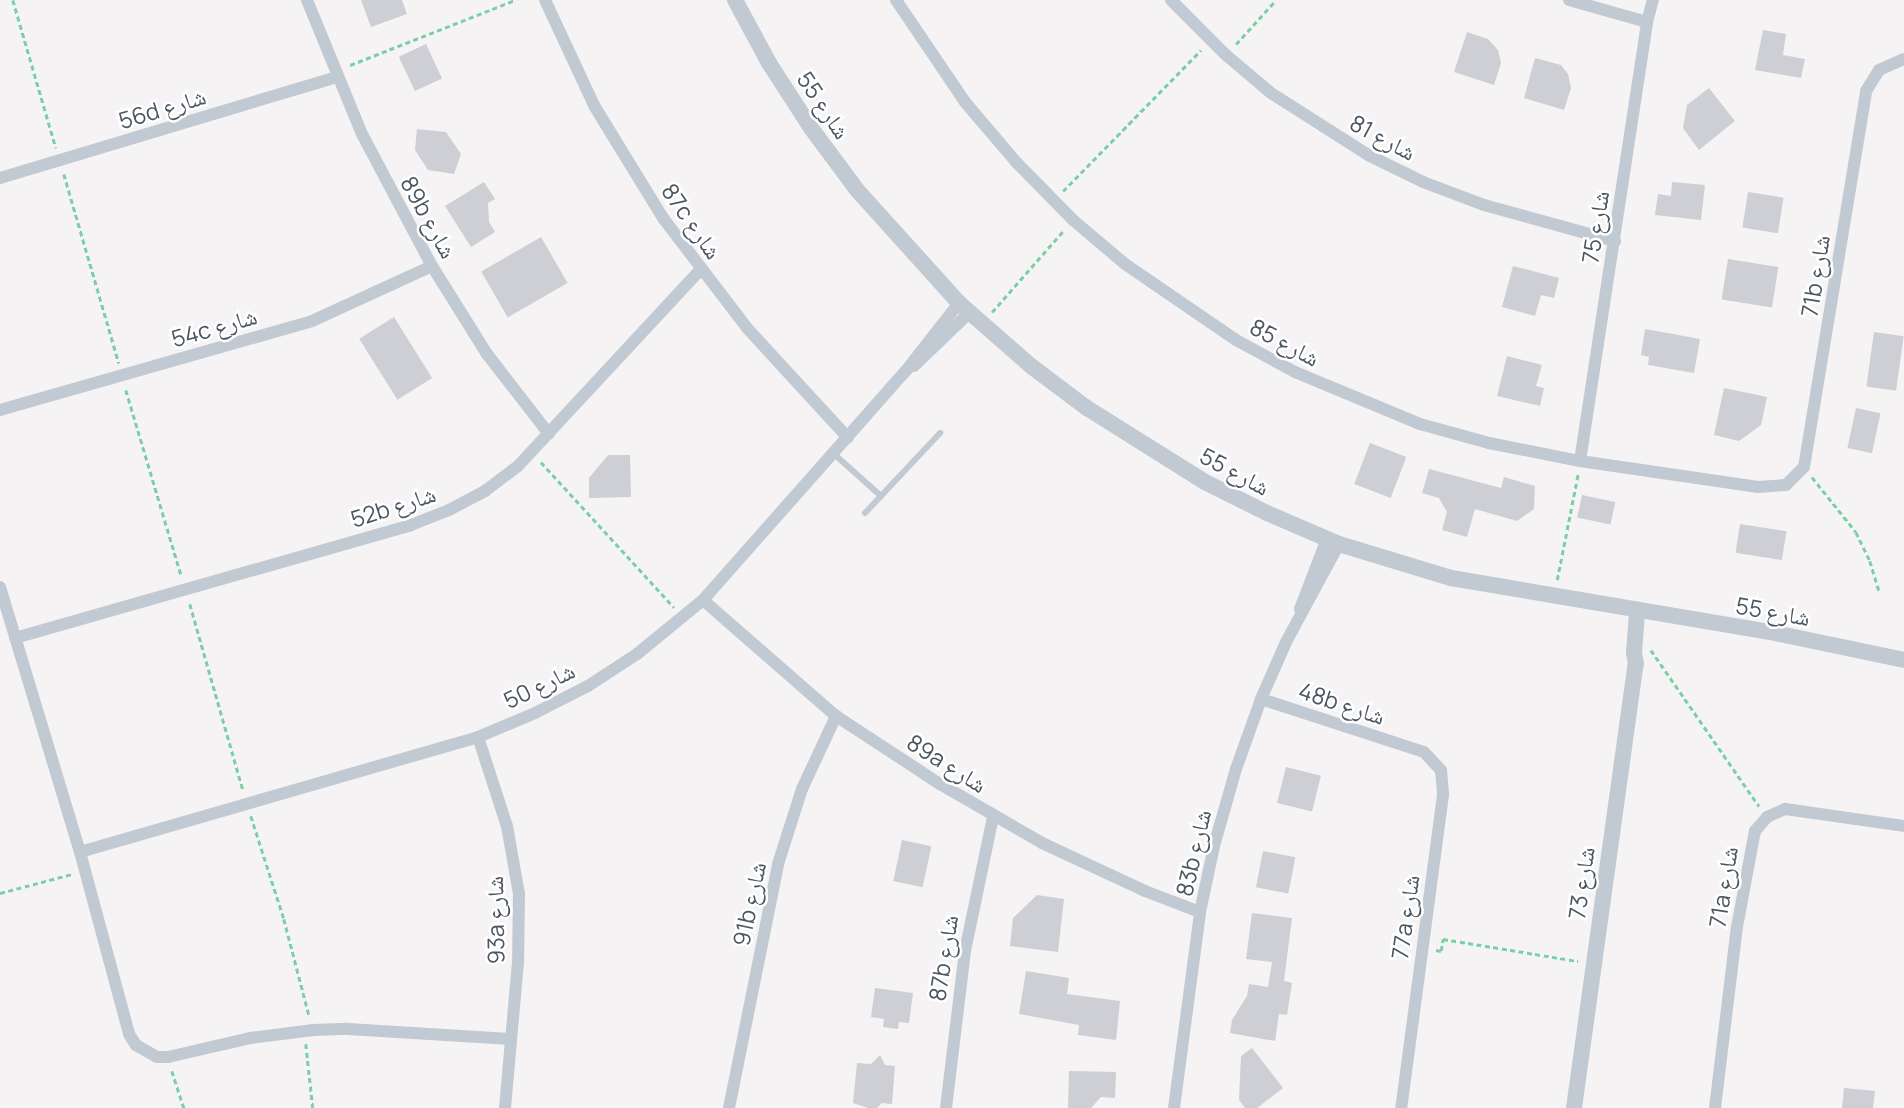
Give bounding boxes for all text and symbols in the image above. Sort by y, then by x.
street label: شارع 55 [792,66,856,144]
street label: 56d شارع [115,82,209,134]
street label: شارع 81 [1345,108,1421,166]
street label: 89b شارع [395,171,463,263]
street label: 87c شارع [656,178,728,264]
street label: شارع 75 [1576,189,1614,265]
street label: 71b شارع [1795,233,1835,319]
street label: 54c شارع [168,302,260,352]
street label: شارع 85 [1245,312,1325,372]
street label: شارع 55 [1195,441,1275,501]
street label: 52b شارع [347,479,439,533]
street label: شارع 55 [1734,591,1812,631]
street label: شارع 50 [499,656,579,714]
street label: 48b شارع [1295,676,1389,730]
street label: 89a شارع [902,728,992,798]
street label: 83b شارع [1170,807,1216,899]
street label: شارع 73 [1562,845,1600,921]
street label: 71a شارع [1703,845,1743,929]
street label: 91b شارع [727,859,771,949]
street label: 77a شارع [1385,873,1425,961]
street label: 93a شارع [480,876,510,964]
street label: 87b شارع [923,913,963,1003]

